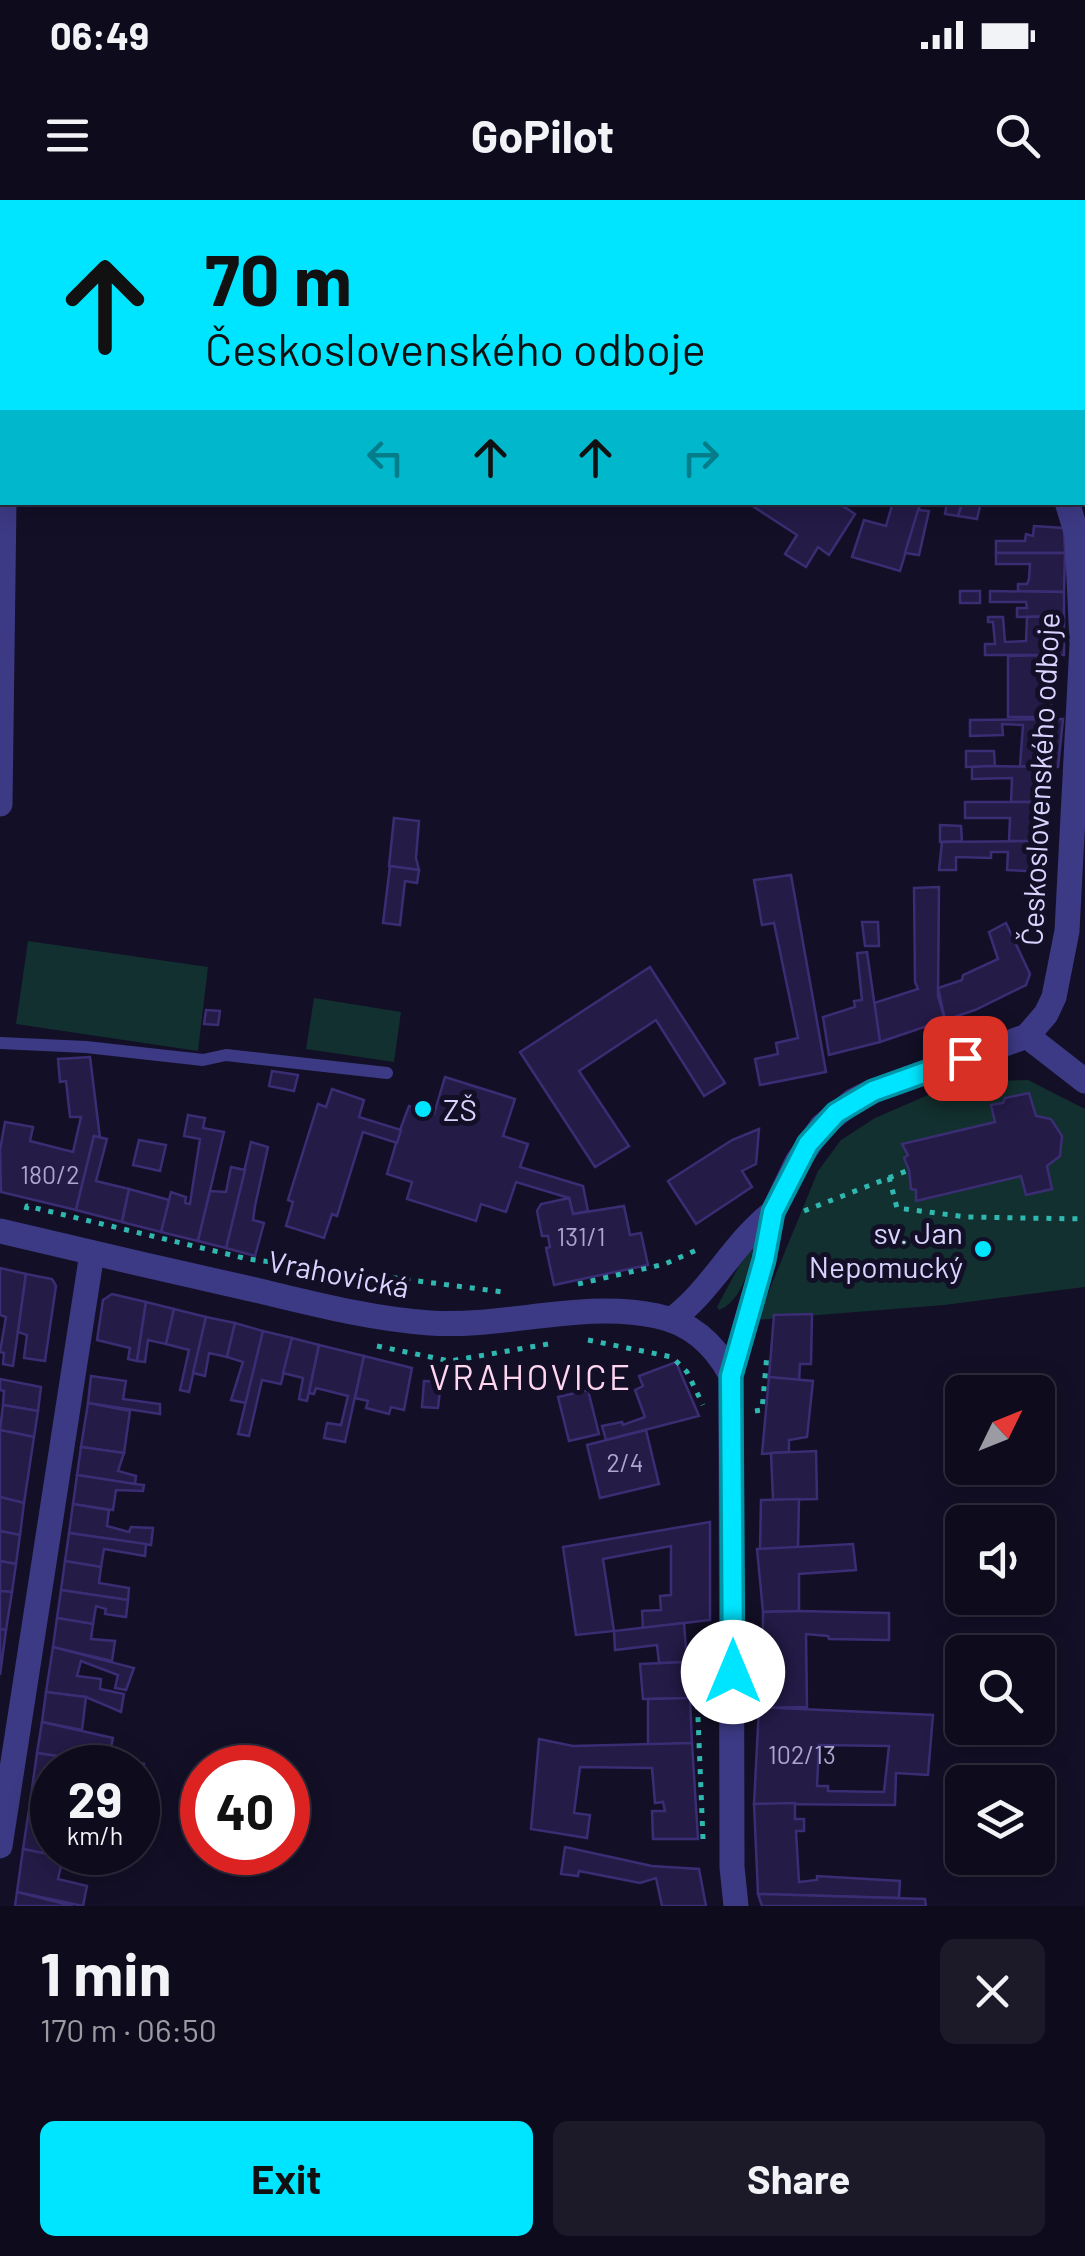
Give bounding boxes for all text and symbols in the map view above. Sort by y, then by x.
text: 06:49 [50,12,149,58]
icon: menu [40,108,95,163]
text: GoPilot [471,108,614,162]
icon: search [990,108,1045,163]
text: 70 m [205,236,352,320]
icon: ahead [40,240,170,370]
text: Československého odboje [205,321,706,375]
icon: left [358,430,413,485]
icon: ahead [463,430,518,485]
icon: ahead [568,430,623,485]
icon: right [673,430,728,485]
street label: Československého odboje [1012,611,1066,947]
pin [923,1016,1008,1101]
icon: arrive [938,1031,993,1086]
place label: ZŠ [443,1091,477,1127]
marker: ZŠ [412,1098,434,1120]
house number: 180/2 [20,1159,80,1189]
place label: sv. Jan Nepomucký [809,1214,963,1284]
house number: 131/1 [557,1221,605,1251]
marker: sv. Jan Nepomucký [972,1238,994,1260]
street label: Vrahovická [265,1242,413,1304]
district label: VRAHOVICE [429,1355,633,1397]
north arrow [945,1375,1055,1485]
map controls [945,1375,1055,1875]
house number: 2/4 [606,1447,644,1477]
button: sound [945,1505,1055,1615]
position arrow [681,1620,785,1724]
button: search [945,1635,1055,1745]
house number: 102/13 [768,1739,836,1769]
speed limit sign: 40 [180,1745,310,1875]
button: layers [945,1765,1055,1875]
text: 29 [68,1768,122,1828]
text: km/h [67,1820,123,1850]
text: 1 min [40,1936,171,2008]
button: close [940,1939,1045,2044]
text: 170 m · 06:50 [40,2010,217,2048]
button: Exit [40,2121,533,2236]
button: Share [553,2121,1045,2236]

